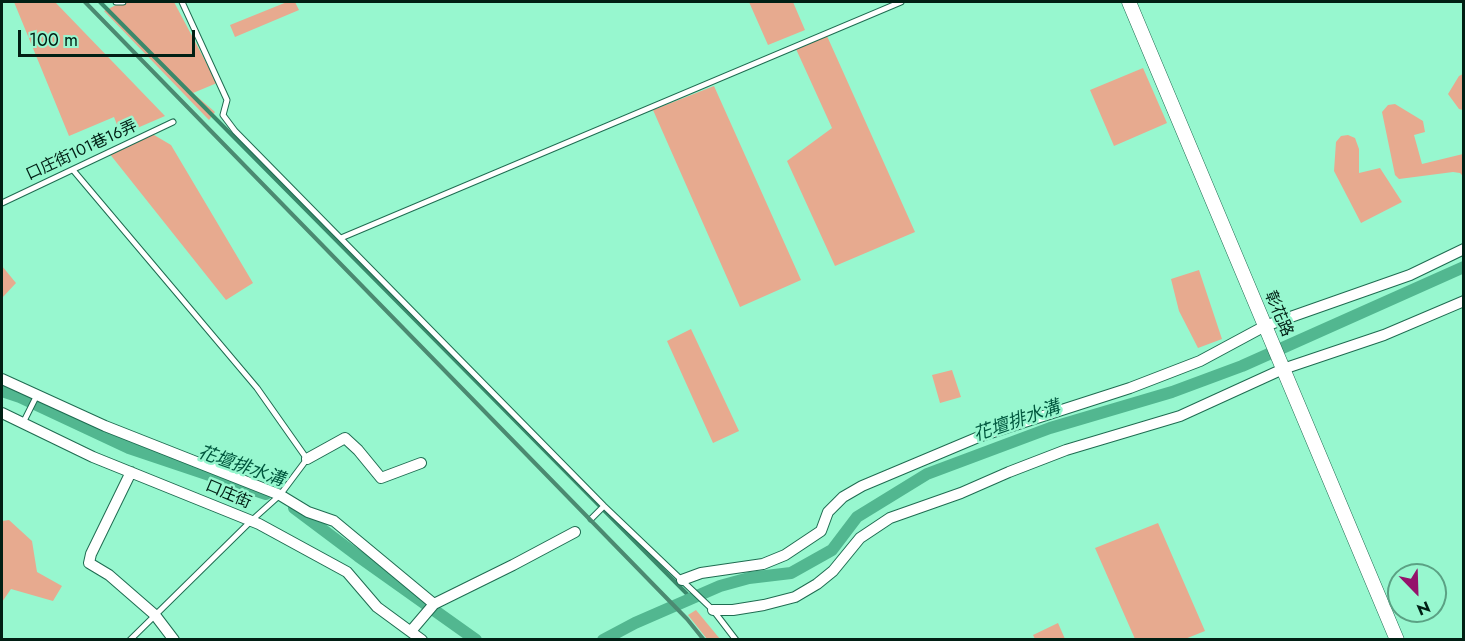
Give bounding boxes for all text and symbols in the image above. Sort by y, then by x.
scale bar [21,18,198,56]
text: 100 m [29,27,78,53]
street label: 口庄街101巷16弄 [23,117,141,185]
street label: 彰花路 [1260,288,1296,340]
water label: 花壇排水溝 [971,397,1063,447]
water label: 花壇排水溝 [195,442,287,492]
street label: 口庄街 [202,477,254,513]
north arrow [1387,563,1447,623]
text: N [1413,595,1434,621]

